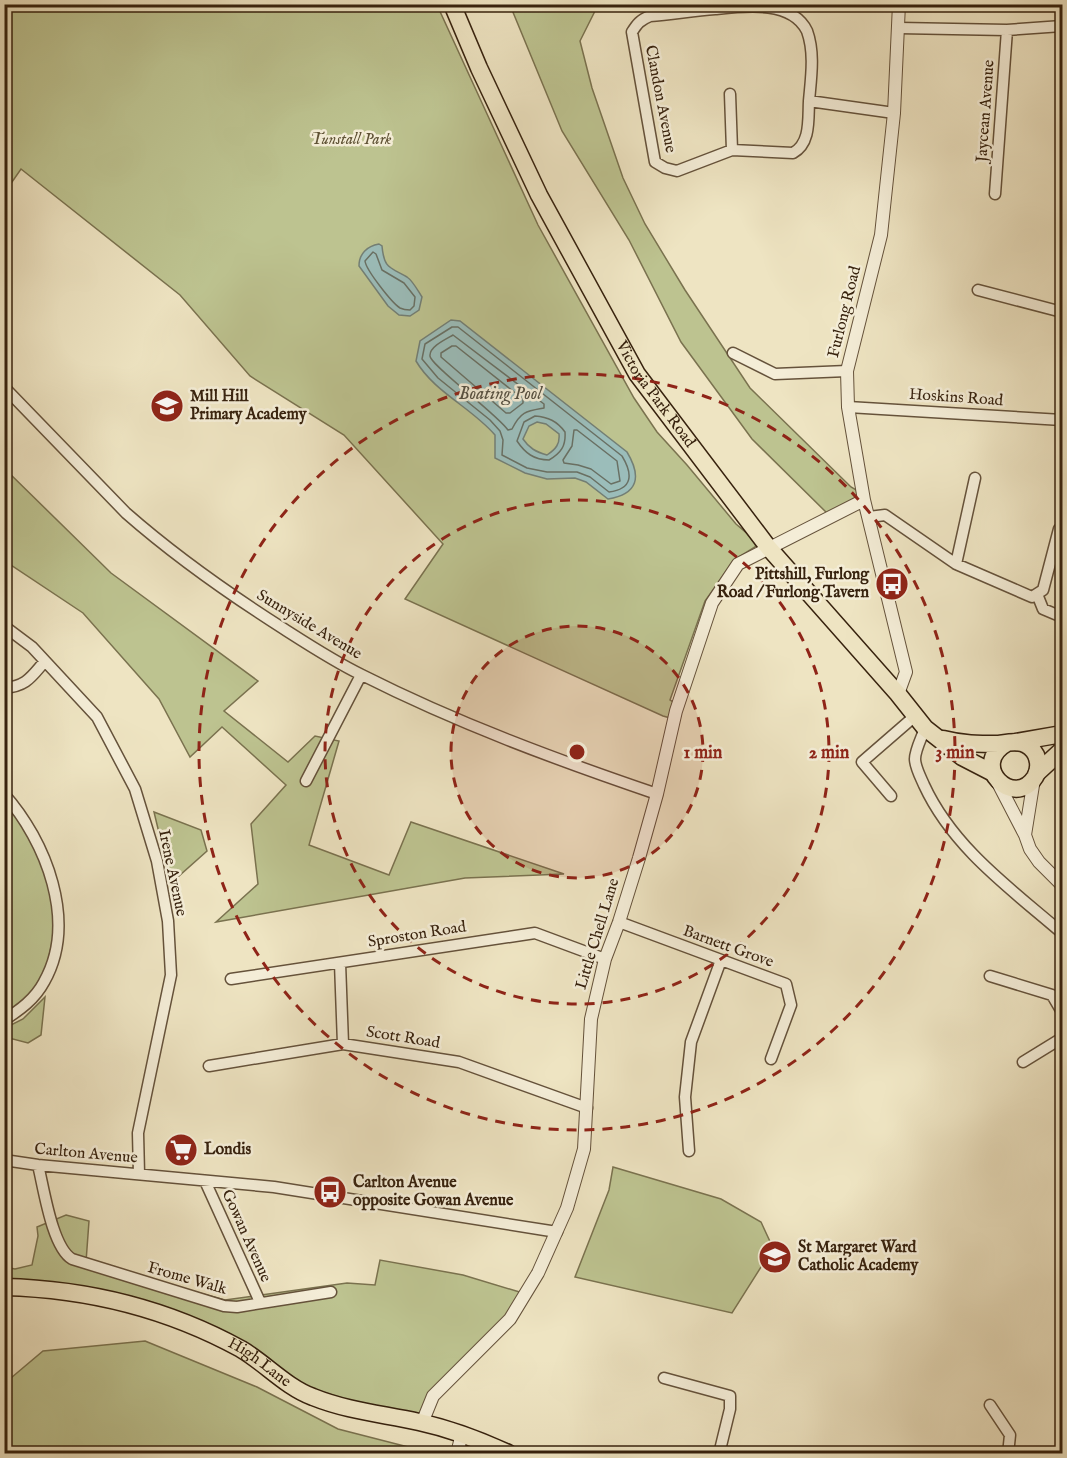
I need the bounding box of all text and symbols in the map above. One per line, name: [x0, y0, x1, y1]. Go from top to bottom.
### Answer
street label: Clandon Avenue: [640, 43, 680, 155]
street label: Jaycean Avenue: [972, 59, 1000, 165]
park label: Tunstall Park: [310, 130, 392, 150]
street label: Furlong Road: [824, 264, 866, 360]
street label: Victoria Park Road: [610, 337, 700, 452]
water label: Boating Pool: [458, 383, 543, 406]
street label: Hoskins Road: [908, 385, 1004, 411]
place label: Mill Hill Primary Academy: [190, 387, 308, 425]
school or university icon: Mill Hill Primary Academy: [149, 388, 185, 424]
place label: Pittshill, Furlong Road / Furlong Tavern: [717, 565, 870, 603]
bus stop icon: Pittshill, Furlong Road / Furlong Tavern: [874, 566, 910, 602]
street label: Sunnyside Avenue: [253, 586, 365, 664]
centre of rings: [567, 742, 587, 762]
text: 1 min: [684, 742, 723, 765]
text: 2 min: [809, 742, 850, 765]
text: 3 min: [936, 742, 975, 765]
street label: Irene Avenue: [153, 828, 191, 918]
street label: Little Chell Lane: [572, 876, 624, 992]
street label: Sproston Road: [366, 917, 468, 953]
street label: Barnett Grove: [680, 921, 776, 973]
street label: Scott Road: [365, 1022, 442, 1054]
supermarket icon: Londis: [163, 1132, 199, 1168]
street label: Carlton Avenue: [34, 1140, 138, 1168]
place label: Londis: [204, 1140, 251, 1160]
place label: Carlton Avenue opposite Gowan Avenue: [353, 1173, 514, 1211]
bus stop icon: Carlton Avenue opposite Gowan Avenue: [312, 1174, 348, 1210]
street label: Gowan Avenue: [217, 1186, 275, 1286]
place label: St Margaret Ward Catholic Academy: [798, 1238, 920, 1276]
school or university icon: St Margaret Ward Catholic Academy: [757, 1239, 793, 1275]
street label: Frome Walk: [145, 1258, 229, 1300]
street label: High Lane: [224, 1334, 295, 1392]

